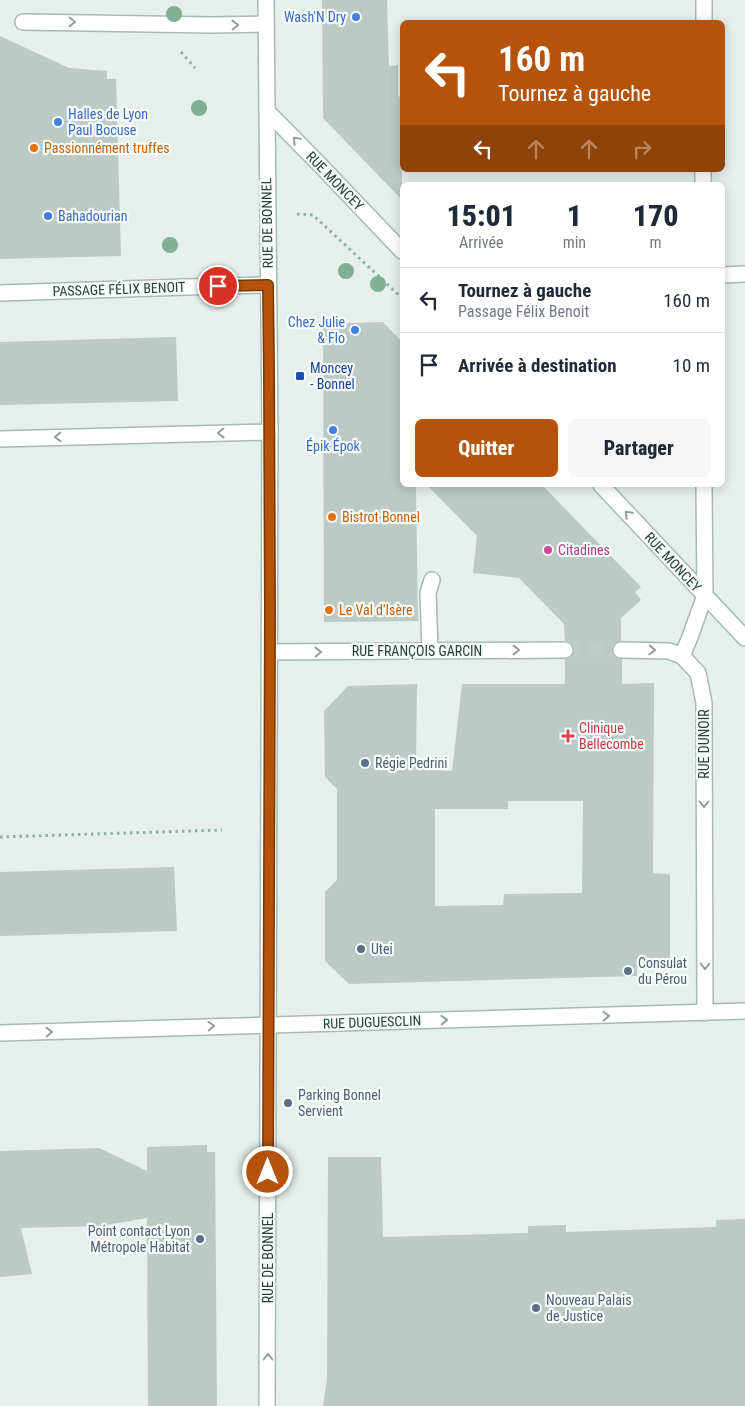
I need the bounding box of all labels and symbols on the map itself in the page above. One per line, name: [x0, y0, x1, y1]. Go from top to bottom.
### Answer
place label: Wash'N Dry: [284, 9, 346, 25]
marker: Wash'N Dry: [350, 11, 362, 23]
one-way arrow: [68, 17, 76, 28]
one-way arrow: [231, 19, 239, 30]
place label: Halles de Lyon Paul Bocuse: [68, 106, 148, 138]
marker: Halles de Lyon Paul Bocuse: [52, 116, 64, 128]
one-way arrow: [293, 137, 302, 146]
place label: Passionnément truffes: [44, 140, 170, 156]
marker: Passionnément truffes: [28, 142, 40, 154]
street label: RUE MONCEY: [303, 148, 367, 214]
street label: RUE DE BONNEL: [258, 177, 276, 268]
place label: Bahadourian: [58, 208, 128, 224]
marker: Bahadourian: [42, 210, 54, 222]
pin: [197, 265, 239, 307]
street label: PASSAGE FÉLIX BENOIT: [52, 278, 186, 299]
place label: Chez Julie & Flo: [288, 314, 345, 346]
marker: Chez Julie & Flo: [349, 324, 361, 336]
place label: Moncey - Bonnel: [310, 360, 355, 392]
marker: Moncey - Bonnel: [294, 370, 306, 382]
marker: Épik Épok: [327, 424, 339, 436]
one-way arrow: [217, 428, 224, 438]
one-way arrow: [54, 432, 62, 443]
place label: Épik Épok: [306, 437, 361, 454]
place label: Bistrot Bonnel: [342, 509, 420, 525]
one-way arrow: [625, 510, 634, 519]
marker: Bistrot Bonnel: [326, 511, 338, 523]
street label: RUE MONCEY: [641, 529, 705, 595]
place label: Citadines: [558, 542, 610, 558]
marker: Citadines: [542, 544, 554, 556]
place label: Le Val d'Isère: [339, 602, 413, 618]
marker: Le Val d'Isère: [323, 604, 335, 616]
street label: RUE FRANÇOIS GARCIN: [352, 643, 482, 659]
one-way arrow: [512, 645, 520, 655]
one-way arrow: [649, 645, 657, 655]
one-way arrow: [315, 646, 323, 657]
street label: RUE DUNOIR: [696, 709, 712, 779]
place label: Clinique Bellecombe: [579, 720, 644, 752]
marker: Clinique Bellecombe: [561, 729, 575, 743]
place label: Régie Pedrini: [375, 755, 448, 771]
marker: Régie Pedrini: [359, 757, 371, 769]
one-way arrow: [699, 800, 709, 808]
place label: Utei: [371, 941, 393, 957]
marker: Utei: [355, 943, 367, 955]
place label: Consulat du Pérou: [638, 955, 687, 987]
one-way arrow: [700, 962, 710, 970]
marker: Consulat du Pérou: [622, 965, 634, 977]
one-way arrow: [602, 1010, 610, 1021]
street label: RUE DUGUESCLIN: [323, 1012, 421, 1032]
one-way arrow: [440, 1015, 448, 1025]
one-way arrow: [207, 1021, 215, 1032]
one-way arrow: [45, 1026, 53, 1037]
place label: Parking Bonnel Servient: [298, 1087, 381, 1119]
marker: Parking Bonnel Servient: [282, 1097, 294, 1109]
position arrow: [241, 1145, 293, 1197]
street label: RUE DE BONNEL: [260, 1212, 276, 1303]
place label: Point contact Lyon Métropole Habitat: [88, 1223, 190, 1255]
marker: Point contact Lyon Métropole Habitat: [194, 1233, 206, 1245]
place label: Nouveau Palais de Justice: [546, 1292, 632, 1324]
marker: Nouveau Palais de Justice: [530, 1302, 542, 1314]
one-way arrow: [263, 1353, 273, 1361]

